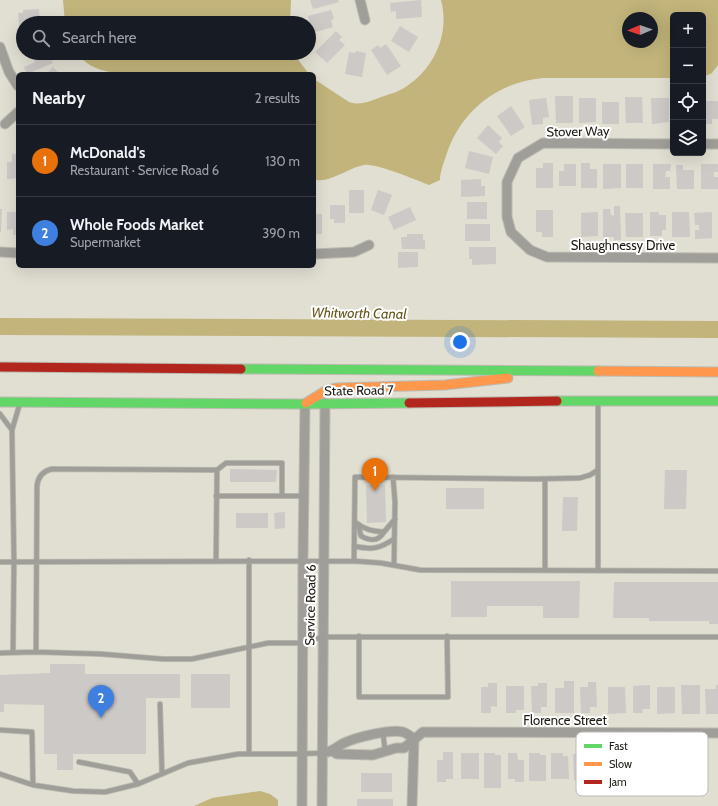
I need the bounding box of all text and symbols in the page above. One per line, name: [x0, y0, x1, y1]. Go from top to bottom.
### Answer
north arrow: [622, 12, 658, 48]
map controls: [670, 12, 706, 156]
button: +: [670, 12, 706, 48]
search box: [16, 16, 316, 60]
icon: search: [30, 27, 52, 49]
text: Search here: [62, 29, 137, 47]
button: −: [670, 48, 706, 84]
button: locate: [670, 84, 706, 120]
text: Nearby: [32, 88, 85, 108]
text: 2 results: [255, 90, 300, 106]
button: layers: [670, 120, 706, 156]
street label: Stover Way: [546, 122, 610, 140]
text: McDonald's: [70, 144, 145, 162]
text: 1: [43, 153, 47, 169]
text: 130 m: [265, 153, 300, 169]
text: Restaurant · Service Road 6: [70, 162, 219, 178]
text: Whole Foods Market: [70, 216, 204, 234]
text: 2: [42, 225, 48, 241]
text: 390 m: [262, 225, 300, 241]
text: Supermarket: [70, 234, 141, 250]
street label: Shaughnessy Drive: [571, 237, 676, 253]
water label: Whitworth Canal: [311, 303, 407, 323]
your location: [450, 332, 470, 352]
street label: State Road 7: [324, 381, 394, 399]
pin: 1: [362, 458, 388, 491]
street label: Service Road 6: [301, 564, 319, 646]
pin: 2: [88, 685, 114, 718]
street label: Florence Street: [523, 712, 607, 728]
legend: [576, 732, 708, 796]
text: Fast: [609, 739, 628, 753]
text: Slow: [609, 757, 632, 771]
text: Jam: [608, 775, 627, 789]

